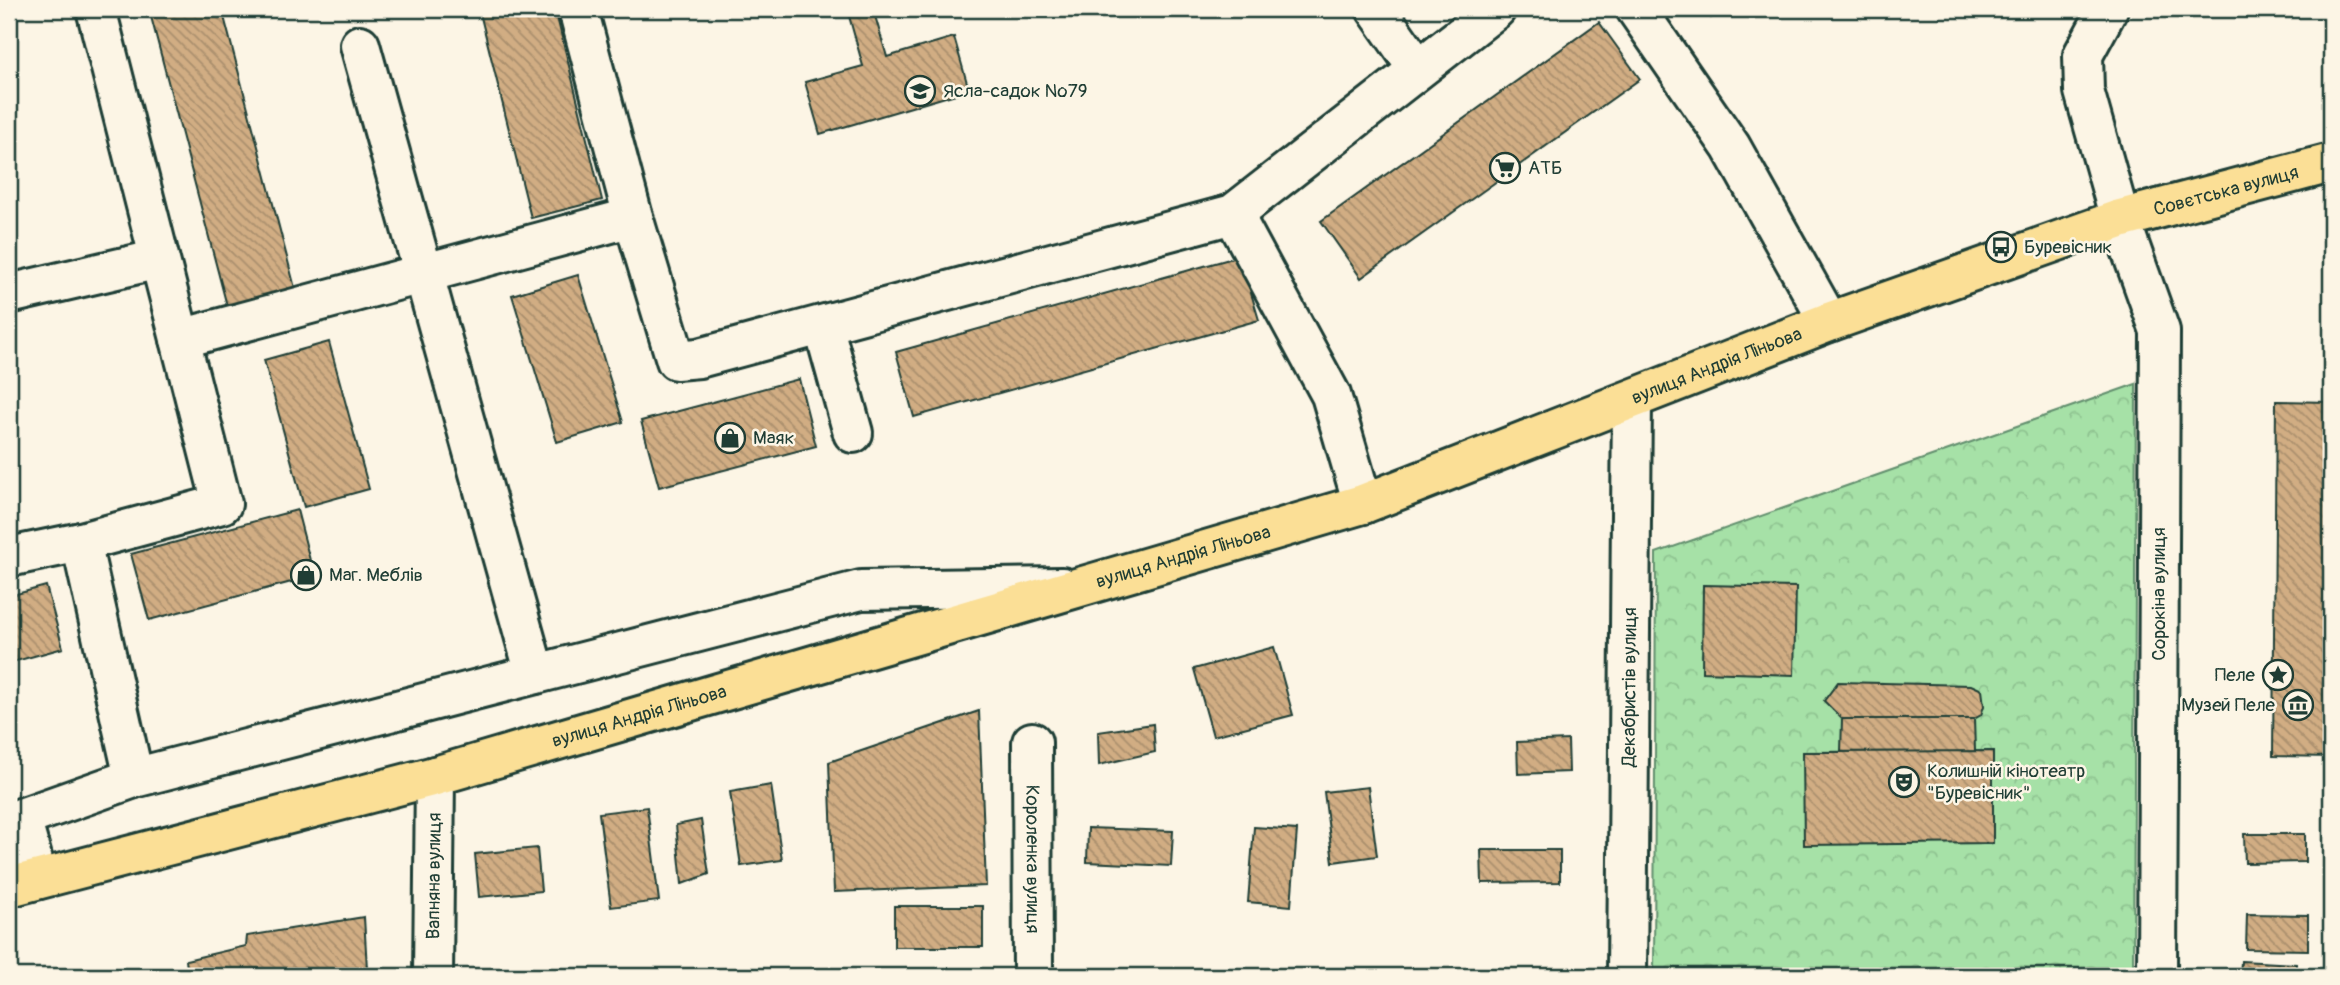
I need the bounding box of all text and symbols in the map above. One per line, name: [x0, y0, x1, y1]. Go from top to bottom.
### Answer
school or university icon: Ясла-садок №79: [903, 74, 937, 108]
place label: Ясла-садок №79: [943, 79, 1087, 103]
supermarket icon: АТБ: [1488, 151, 1522, 185]
place label: АТБ: [1528, 156, 1562, 180]
street label: Совєтська вулиця: [2151, 160, 2301, 222]
bus stop icon: Буревісник: [1984, 230, 2018, 264]
place label: Буревісник: [2024, 235, 2112, 259]
street label: вулиця Андрія Ліньова: [1628, 322, 1806, 410]
shop icon: Маяк: [713, 421, 747, 455]
place label: Маяк: [753, 426, 794, 450]
street label: вулиця Андрія Ліньова: [1093, 520, 1274, 594]
street label: Сорокіна вулиця: [2147, 527, 2171, 661]
shop icon: Маг. Меблів: [289, 558, 323, 592]
place label: Маг. Меблів: [329, 563, 423, 587]
street label: Декабристів вулиця: [1617, 607, 1642, 768]
place icon: Пеле: [2261, 658, 2295, 692]
place label: Пеле: [2215, 663, 2256, 687]
street label: вулиця Андрія Ліньова: [549, 679, 730, 753]
museum icon: Музей Пеле: [2281, 688, 2315, 722]
place label: Музей Пеле: [2181, 693, 2276, 717]
place label: Колишній кінотеатр "Буревісник": [1927, 759, 2085, 805]
theatre icon: Колишній кінотеатр "Буревісник": [1887, 765, 1921, 799]
street label: Короленка вулиця: [1020, 785, 1045, 933]
street label: Вапняна вулиця: [421, 812, 447, 940]

